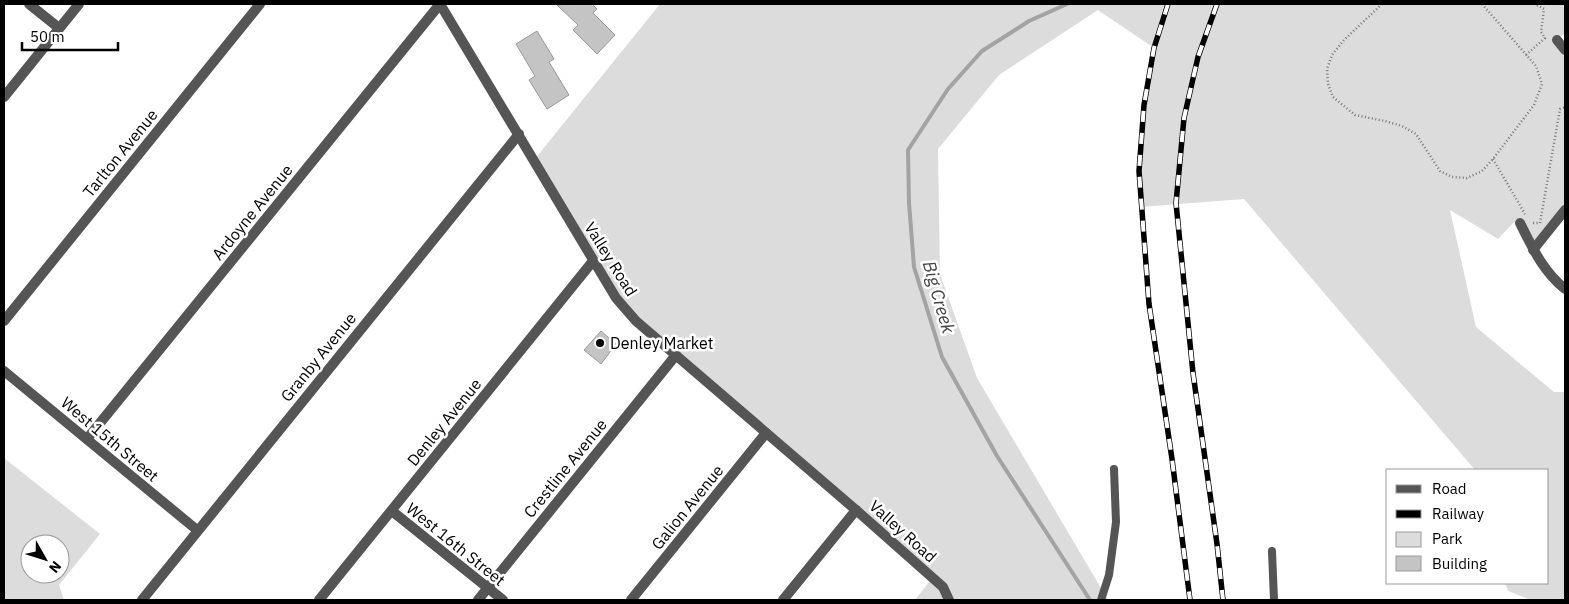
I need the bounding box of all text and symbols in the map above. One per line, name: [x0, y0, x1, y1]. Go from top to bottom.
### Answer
scale bar: [22, 20, 119, 52]
text: 50 m: [30, 27, 65, 46]
street label: Tarlton Avenue: [78, 105, 162, 201]
street label: Ardoyne Avenue: [207, 160, 297, 264]
street label: Valley Road: [580, 218, 642, 300]
water label: Big Creek: [918, 258, 960, 337]
street label: Granby Avenue: [276, 308, 360, 406]
place label: Denley Market: [610, 333, 713, 353]
marker: Denley Market: [594, 337, 606, 349]
street label: Denley Avenue: [403, 374, 486, 470]
street label: West 15th Street: [57, 392, 163, 486]
street label: Crestline Avenue: [519, 414, 611, 521]
street label: Galion Avenue: [647, 460, 727, 553]
legend: [1386, 469, 1549, 584]
text: Road: [1432, 479, 1467, 498]
street label: Valley Road: [865, 496, 941, 566]
street label: West 16th Street: [403, 498, 509, 590]
text: Railway: [1432, 504, 1485, 523]
text: Park: [1432, 529, 1462, 548]
north arrow: [20, 534, 70, 584]
text: Building: [1432, 554, 1487, 573]
text: N: [45, 558, 65, 577]

